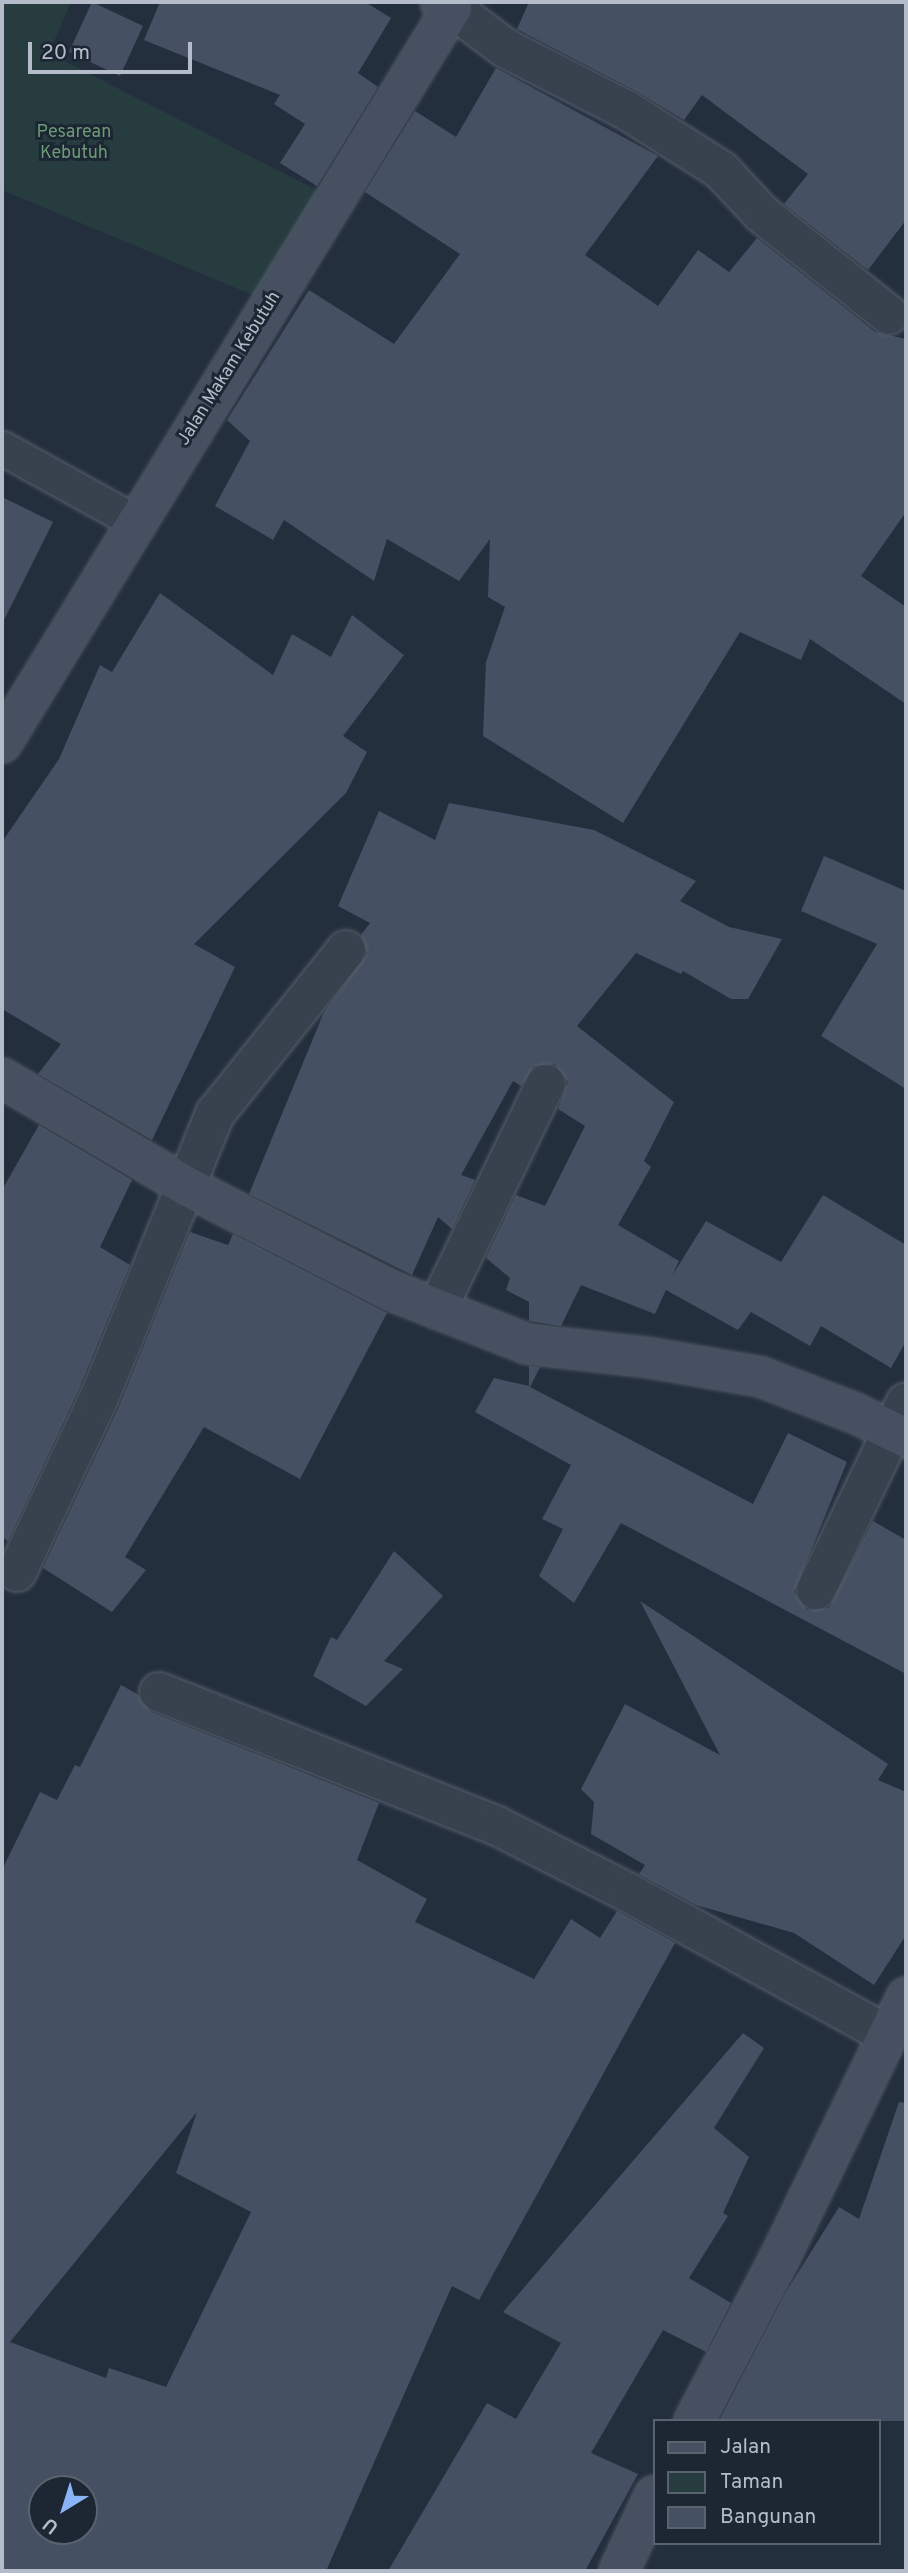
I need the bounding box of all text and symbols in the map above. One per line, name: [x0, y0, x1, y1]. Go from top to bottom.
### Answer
scale bar: [32, 28, 196, 72]
text: 20 m: [41, 40, 90, 67]
park label: Pesarean Kebutuh: [37, 123, 111, 166]
street label: Jalan Makam Kebutuh: [174, 288, 286, 450]
legend: [652, 2419, 880, 2545]
text: Jalan: [720, 2434, 771, 2461]
text: Taman: [720, 2469, 783, 2496]
north arrow: [28, 2475, 98, 2545]
text: Bangunan: [720, 2504, 816, 2531]
text: U: [39, 2511, 64, 2539]

